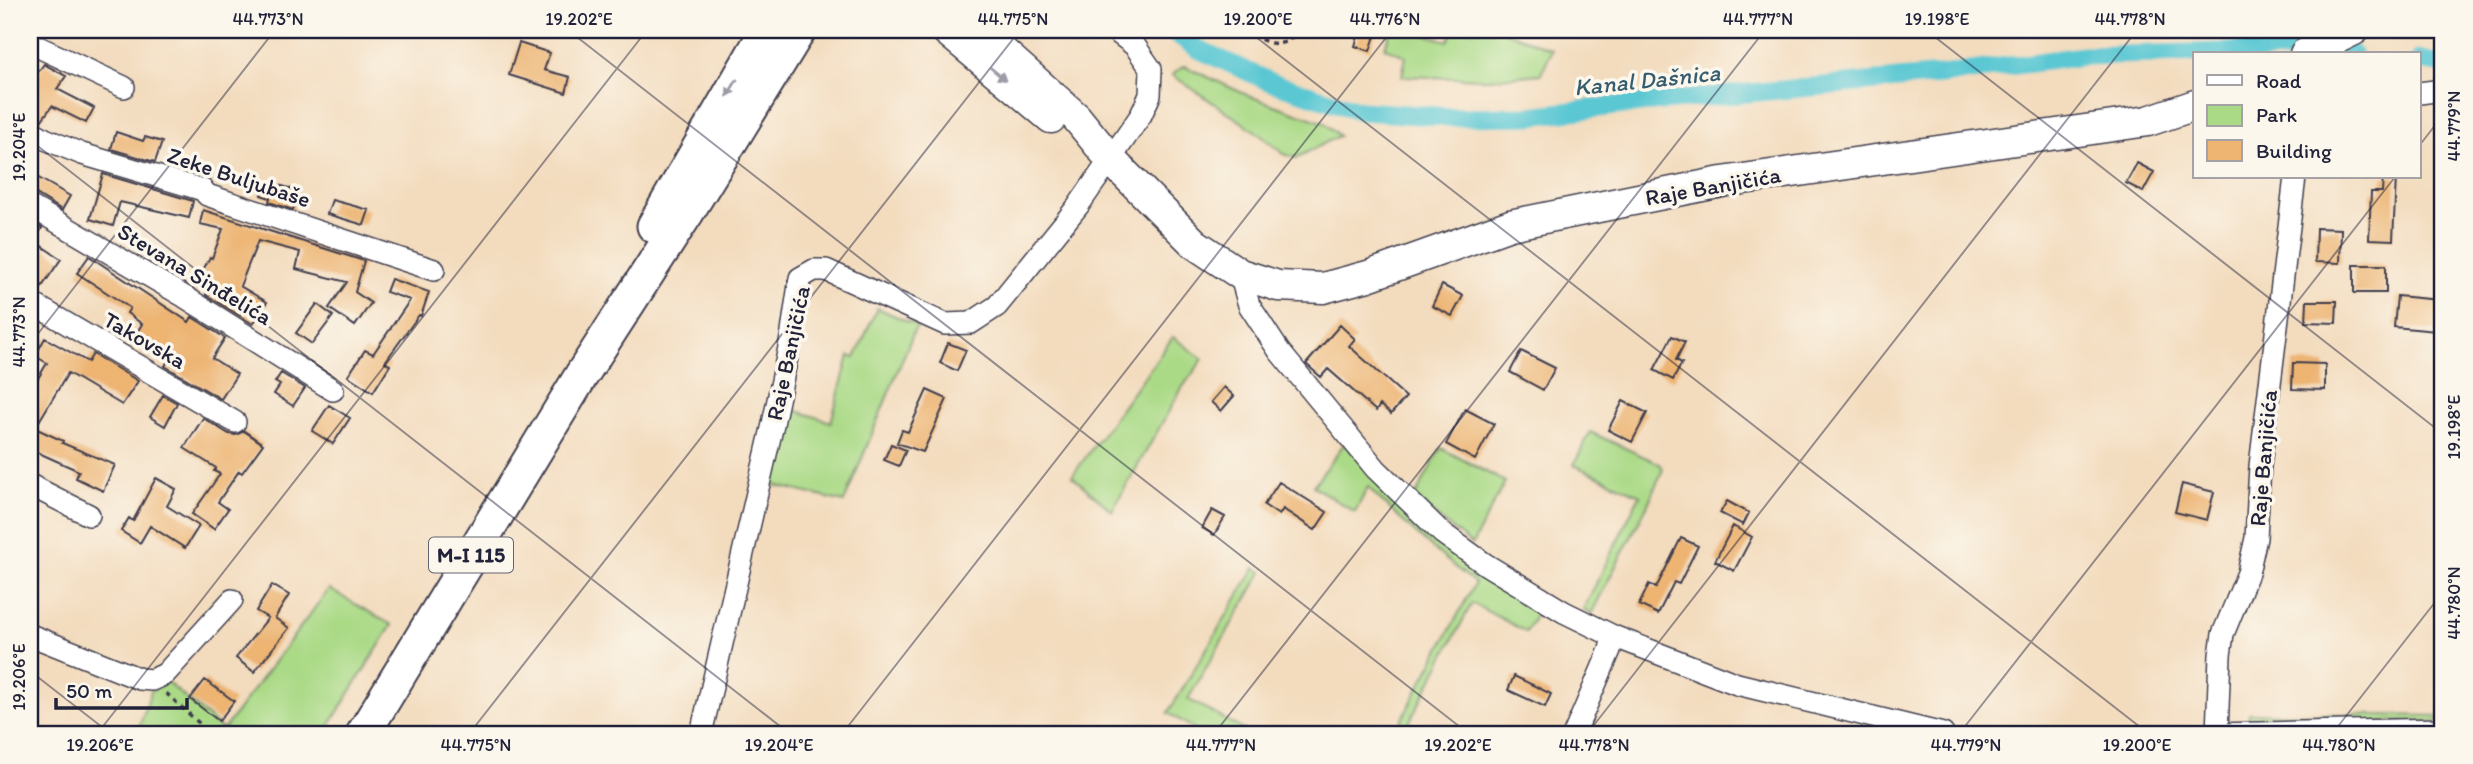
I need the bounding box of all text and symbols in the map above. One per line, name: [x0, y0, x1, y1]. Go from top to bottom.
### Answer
text: 44.773°N: [232, 8, 304, 30]
text: 19.202°E: [545, 8, 613, 30]
text: 44.775°N: [978, 8, 1048, 30]
text: 19.200°E: [1223, 8, 1293, 30]
text: 44.776°N: [1350, 8, 1420, 30]
text: 44.777°N: [1723, 8, 1793, 30]
text: 19.198°E: [1904, 8, 1970, 30]
text: 44.778°N: [2094, 8, 2166, 30]
legend: [2193, 52, 2420, 178]
water label: Kanal Dašnica: [1573, 57, 1723, 102]
one-way arrow: [989, 66, 1007, 82]
text: Road: [2256, 68, 2302, 93]
one-way arrow: [726, 79, 739, 98]
text: 44.779°N: [2443, 91, 2465, 161]
text: Park: [2256, 102, 2298, 127]
text: 19.204°E: [8, 113, 30, 181]
text: Building: [2256, 138, 2332, 163]
street label: Zeke Buljubaše: [164, 141, 314, 213]
street label: Raje Banjičića: [1643, 160, 1783, 212]
street label: Stevana Sinđelića: [113, 217, 277, 331]
street label: Raje Banjičića: [760, 283, 816, 423]
text: 44.773°N: [8, 296, 30, 368]
street label: Takovska: [99, 305, 191, 375]
street label: Raje Banjičića: [2243, 388, 2283, 528]
text: 19.198°E: [2443, 394, 2465, 460]
road number: M-I 115: [429, 538, 513, 572]
text: 44.780°N: [2443, 566, 2465, 640]
text: 19.206°E: [8, 643, 30, 711]
scale bar: [56, 666, 187, 710]
text: 50 m: [66, 678, 113, 703]
text: 19.206°E: [66, 734, 134, 756]
text: 44.775°N: [441, 734, 511, 756]
text: 19.204°E: [745, 734, 813, 756]
text: 44.777°N: [1186, 734, 1256, 756]
text: 19.202°E: [1424, 734, 1492, 756]
text: 44.778°N: [1558, 734, 1630, 756]
text: 44.779°N: [1931, 734, 2001, 756]
text: 19.200°E: [2102, 734, 2172, 756]
text: 44.780°N: [2302, 734, 2376, 756]

